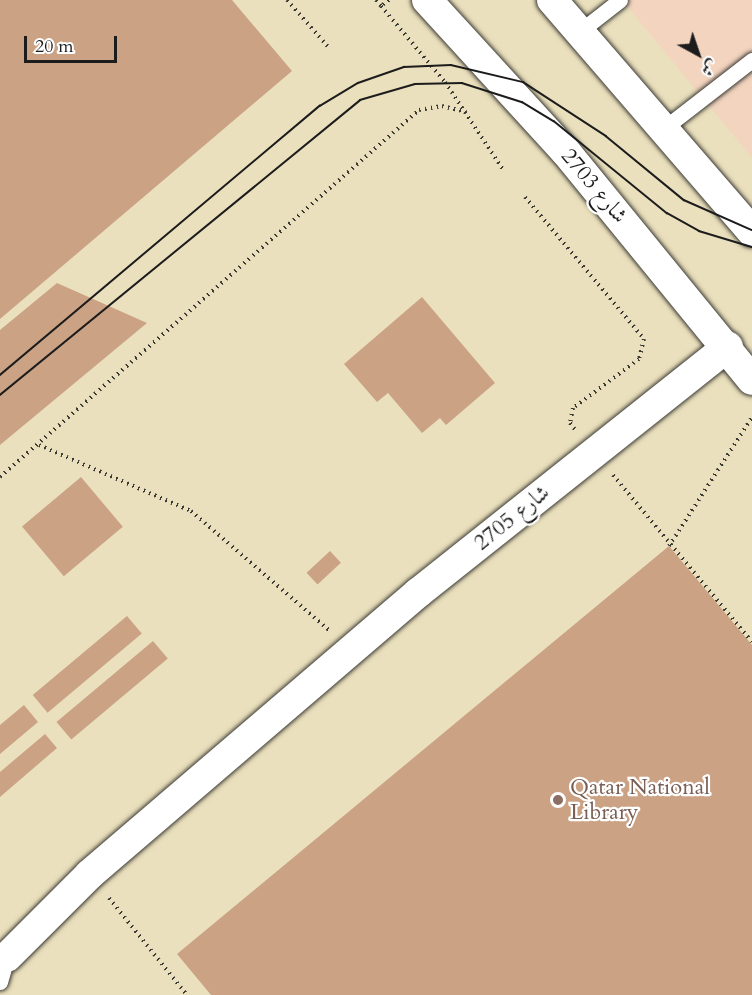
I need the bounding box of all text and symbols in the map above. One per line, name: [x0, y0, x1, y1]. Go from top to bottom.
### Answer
scale bar: [27, 24, 120, 62]
north arrow: [668, 24, 728, 84]
text: 20 m: [35, 34, 74, 59]
text: ش: [696, 54, 723, 81]
street label: شارع 2703: [555, 143, 633, 229]
street label: شارع 2705: [469, 480, 555, 556]
place label: Qatar National Library: [570, 774, 710, 825]
marker: Qatar National Library: [551, 793, 565, 807]

